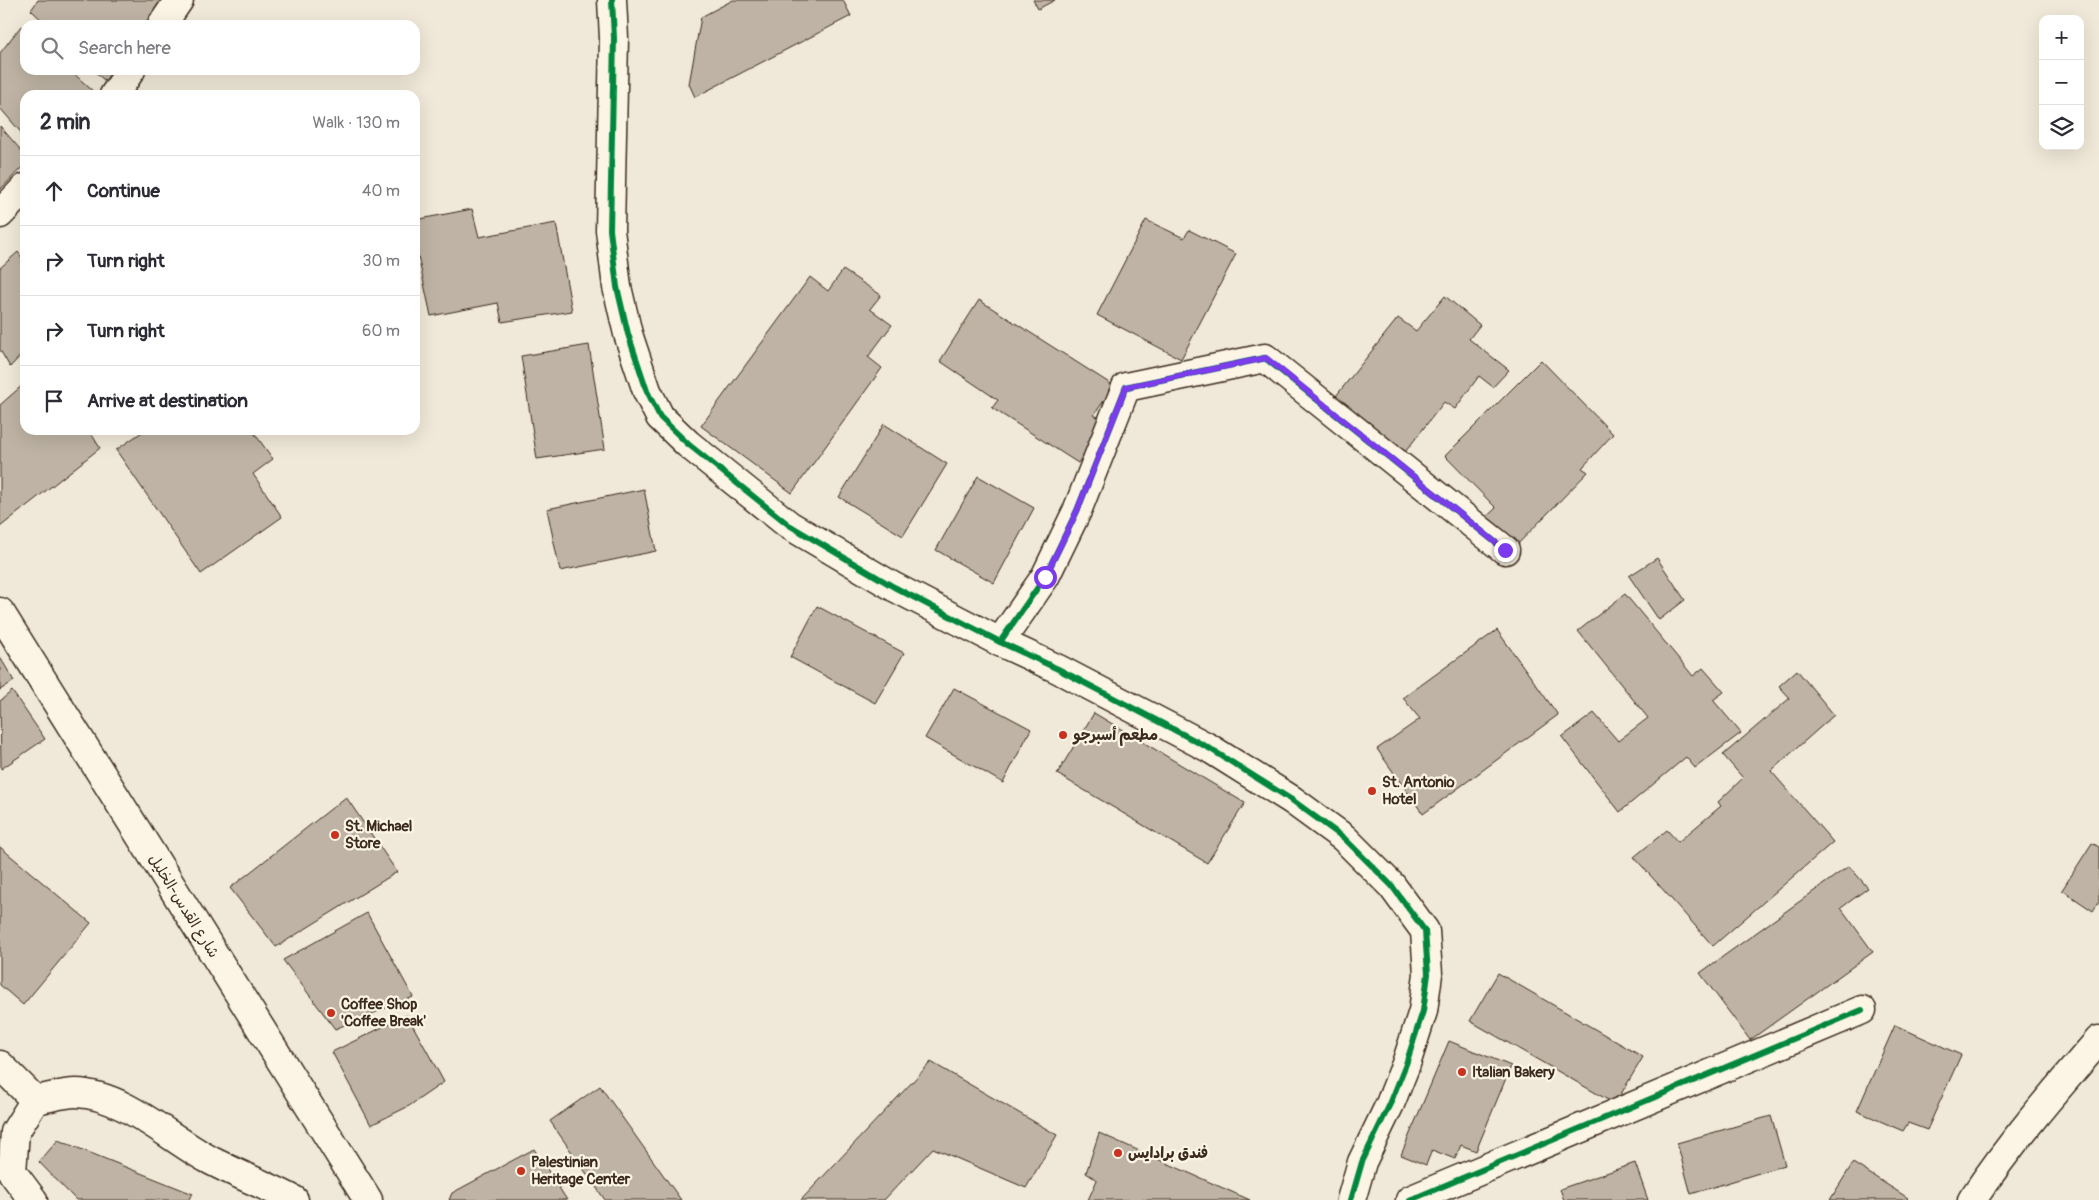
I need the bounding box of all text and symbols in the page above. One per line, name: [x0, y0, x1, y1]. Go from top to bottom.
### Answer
map controls: [2039, 15, 2084, 150]
button: +: [2039, 15, 2084, 60]
search box: [20, 20, 420, 75]
icon: search: [38, 34, 66, 62]
text: Search here: [78, 36, 171, 60]
button: −: [2039, 60, 2084, 105]
button: layers: [2039, 105, 2084, 150]
text: 2 min: [40, 109, 90, 136]
text: Walk · 130 m: [313, 113, 400, 133]
icon: ahead: [40, 177, 68, 205]
text: Continue: [87, 179, 160, 203]
text: 40 m: [362, 181, 400, 201]
icon: right: [40, 247, 68, 275]
text: Turn right: [87, 249, 165, 273]
text: 30 m: [362, 251, 400, 271]
icon: right: [40, 317, 68, 345]
text: Turn right: [87, 319, 165, 343]
text: 60 m: [362, 321, 400, 341]
icon: arrive: [40, 387, 68, 415]
text: Arrive at destination: [87, 389, 248, 413]
route end: [1494, 539, 1517, 562]
route start: [1034, 566, 1057, 589]
place label: مطعم أسبرجو: [1072, 725, 1158, 746]
marker: مطعم أسبرجو: [1057, 729, 1069, 741]
place label: St. Antonio Hotel: [1382, 773, 1455, 809]
marker: St. Antonio Hotel: [1366, 785, 1378, 797]
place label: St. Michael Store: [345, 817, 412, 853]
marker: St. Michael Store: [329, 829, 341, 841]
street label: شارع القدس-الخليل: [144, 851, 223, 962]
place label: Coffee Shop 'Coffee Break': [341, 995, 426, 1031]
marker: Coffee Shop 'Coffee Break': [325, 1007, 337, 1019]
place label: Italian Bakery: [1472, 1063, 1555, 1082]
marker: Italian Bakery: [1456, 1066, 1468, 1078]
place label: فندق برادايس: [1128, 1144, 1208, 1163]
marker: فندق برادايس: [1112, 1147, 1124, 1159]
place label: Palestinian Heritage Center: [531, 1153, 631, 1189]
marker: Palestinian Heritage Center: [515, 1165, 527, 1177]

